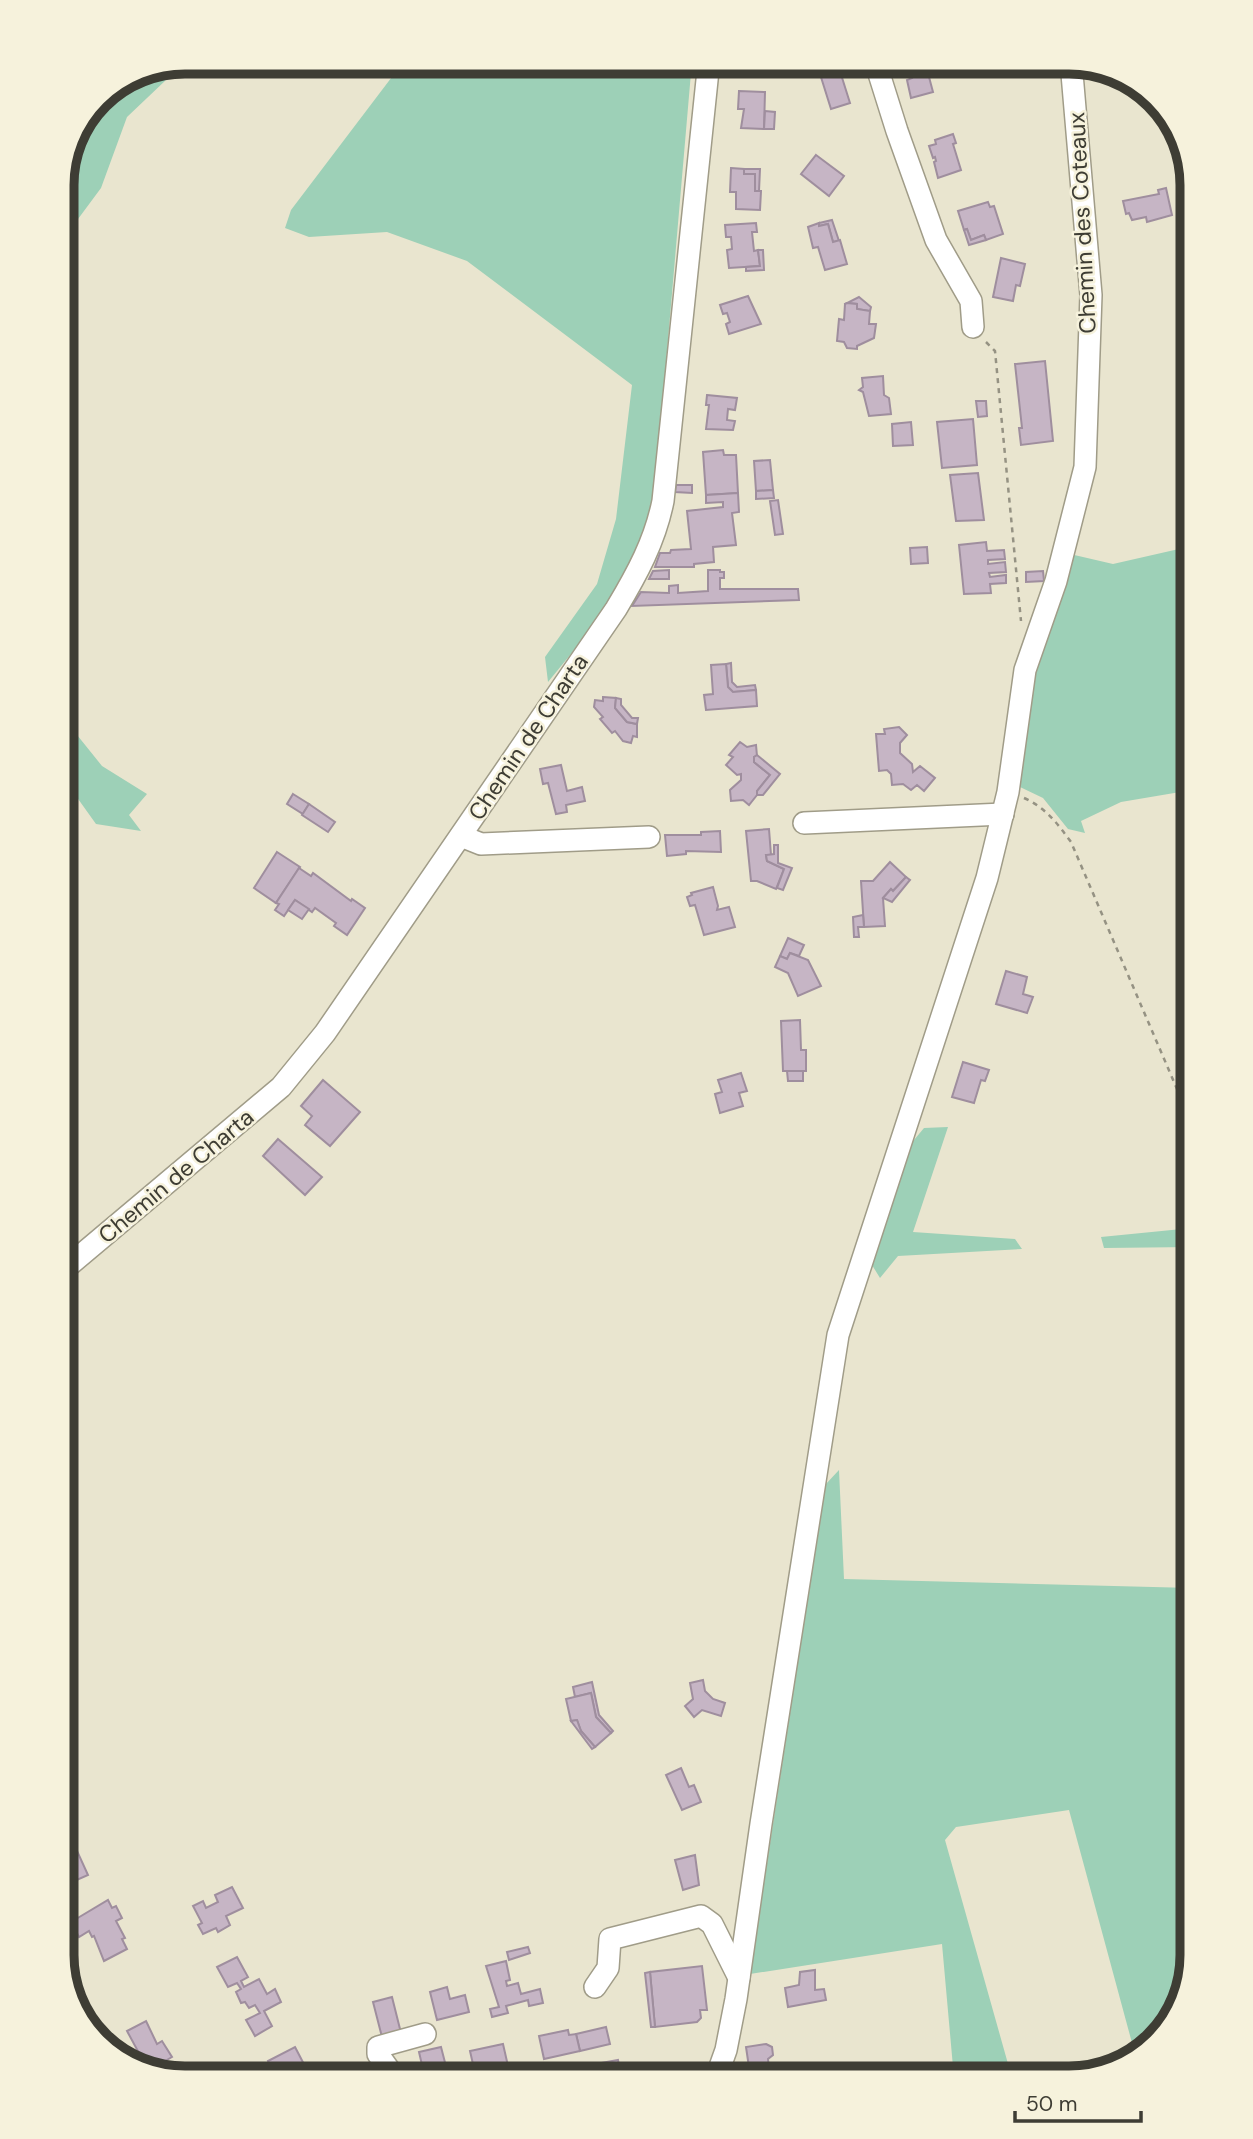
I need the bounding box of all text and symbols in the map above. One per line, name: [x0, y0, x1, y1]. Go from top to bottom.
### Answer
street label: Chemin des Coteaux: [1061, 111, 1103, 335]
street label: Chemin de Charta: [461, 648, 595, 826]
street label: Chemin de Charta: [92, 1102, 260, 1250]
scale bar: [1015, 2080, 1141, 2124]
text: 50 m: [1026, 2090, 1077, 2118]

